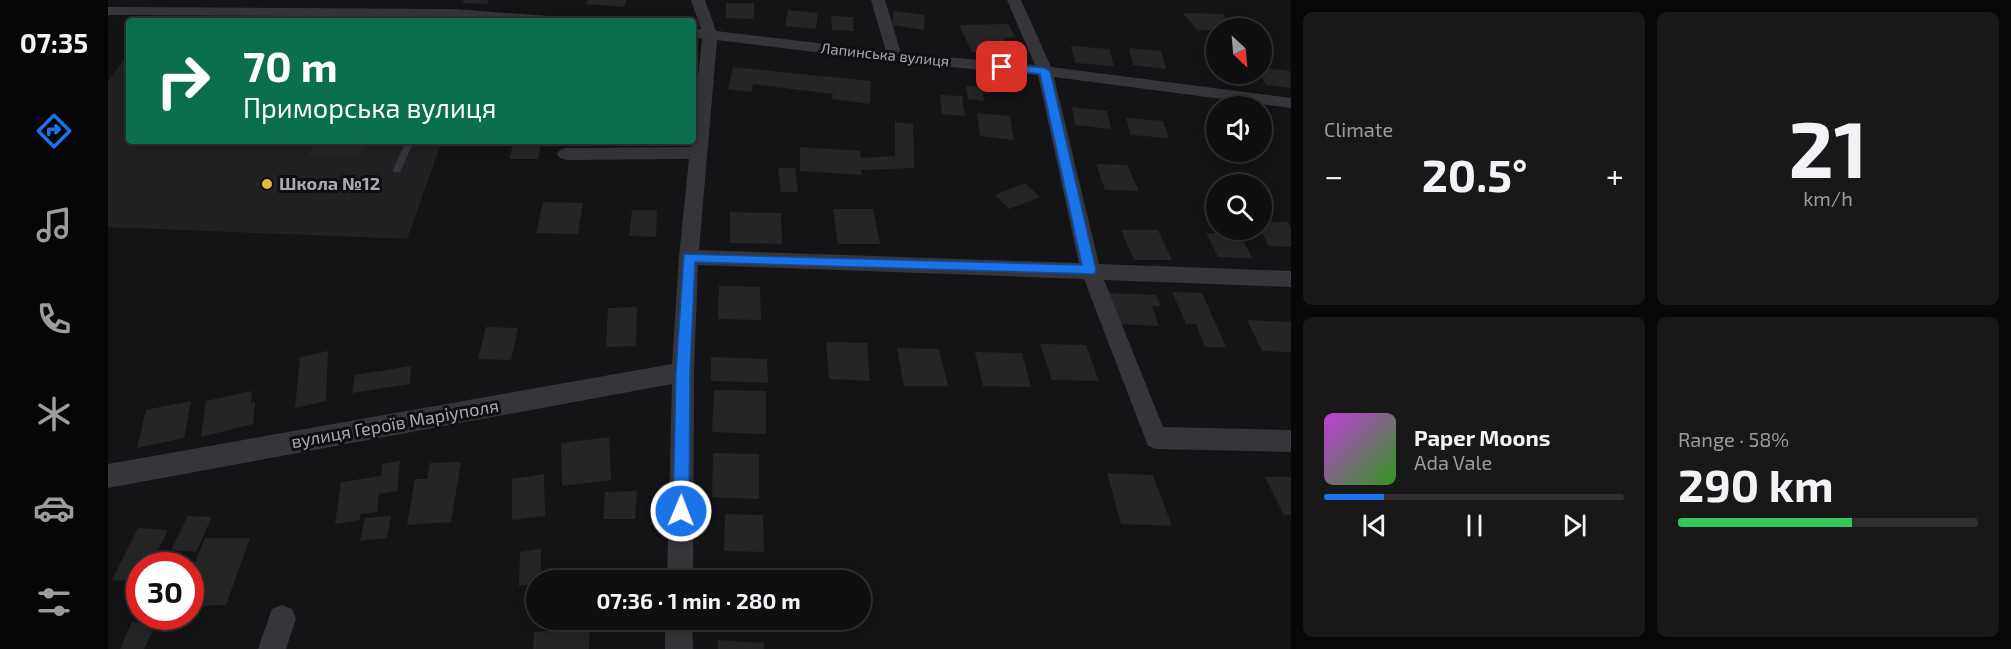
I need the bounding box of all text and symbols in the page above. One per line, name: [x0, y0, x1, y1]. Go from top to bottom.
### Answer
north arrow: [1206, 18, 1272, 84]
map controls: [1206, 18, 1272, 240]
text: 07:35: [20, 26, 88, 58]
street label: Лапинська вулиця: [820, 38, 950, 71]
text: 70 m: [243, 40, 338, 90]
pin: [976, 41, 1027, 92]
icon: right: [144, 42, 222, 120]
icon: arrive: [985, 50, 1018, 83]
text: Приморська вулиця: [243, 91, 497, 123]
button: sound: [1206, 96, 1272, 162]
text: 21: [1788, 100, 1868, 194]
icon: directions: [33, 110, 75, 152]
text: Climate: [1324, 117, 1393, 141]
text: 20.5°: [1422, 147, 1527, 201]
text: −: [1324, 155, 1343, 195]
text: +: [1606, 155, 1624, 195]
place label: Школа №12: [279, 172, 380, 194]
button: search: [1206, 174, 1272, 240]
marker: Школа №12: [260, 177, 274, 191]
text: km/h: [1803, 186, 1853, 210]
icon: music: [33, 204, 75, 246]
icon: phone: [33, 298, 75, 340]
icon: climate: [33, 393, 75, 435]
street label: вулиця Героїв Маріуполя: [289, 394, 500, 452]
text: Paper Moons: [1414, 424, 1550, 450]
text: Range · 58%: [1678, 427, 1789, 451]
text: Ada Vale: [1414, 450, 1492, 474]
text: 290 km: [1678, 457, 1834, 511]
position arrow: [649, 479, 713, 543]
icon: car: [33, 487, 75, 529]
icon: previous: [1358, 509, 1391, 542]
icon: pause: [1458, 509, 1491, 542]
icon: next: [1558, 509, 1591, 542]
speed limit sign: 30: [126, 552, 204, 630]
icon: filters: [33, 581, 75, 623]
text: 07:36 · 1 min · 280 m: [596, 587, 801, 613]

